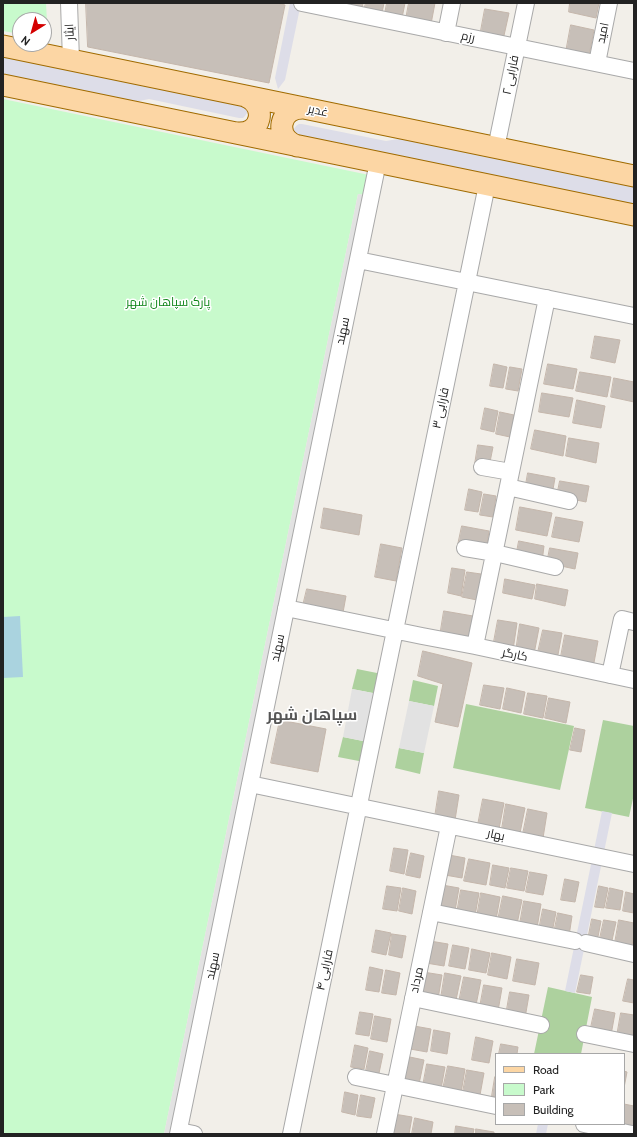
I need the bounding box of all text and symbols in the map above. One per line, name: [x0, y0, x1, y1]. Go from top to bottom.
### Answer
north arrow: [12, 12, 52, 52]
street label: امید: [594, 21, 612, 45]
street label: ایثار: [62, 23, 78, 41]
street label: رزم: [460, 29, 476, 45]
text: N: [18, 33, 33, 49]
street label: فارابی ۲: [500, 54, 522, 96]
street label: غدیر: [307, 102, 329, 120]
park label: پارک سپاهان شهر: [126, 295, 210, 309]
street label: سهند: [333, 316, 353, 346]
street label: فارابی ۳: [430, 386, 452, 430]
street label: سهند: [268, 633, 288, 663]
street label: کارگر: [501, 645, 529, 665]
district label: سپاهان شهر: [267, 705, 357, 725]
street label: بهار: [486, 826, 506, 844]
street label: فارابی ۴: [314, 948, 336, 992]
street label: سهند: [203, 951, 223, 981]
street label: مرداد: [407, 966, 427, 994]
legend: [495, 1053, 625, 1125]
text: Road: [533, 1062, 559, 1077]
text: Park: [533, 1082, 555, 1097]
text: Building: [533, 1102, 574, 1117]

